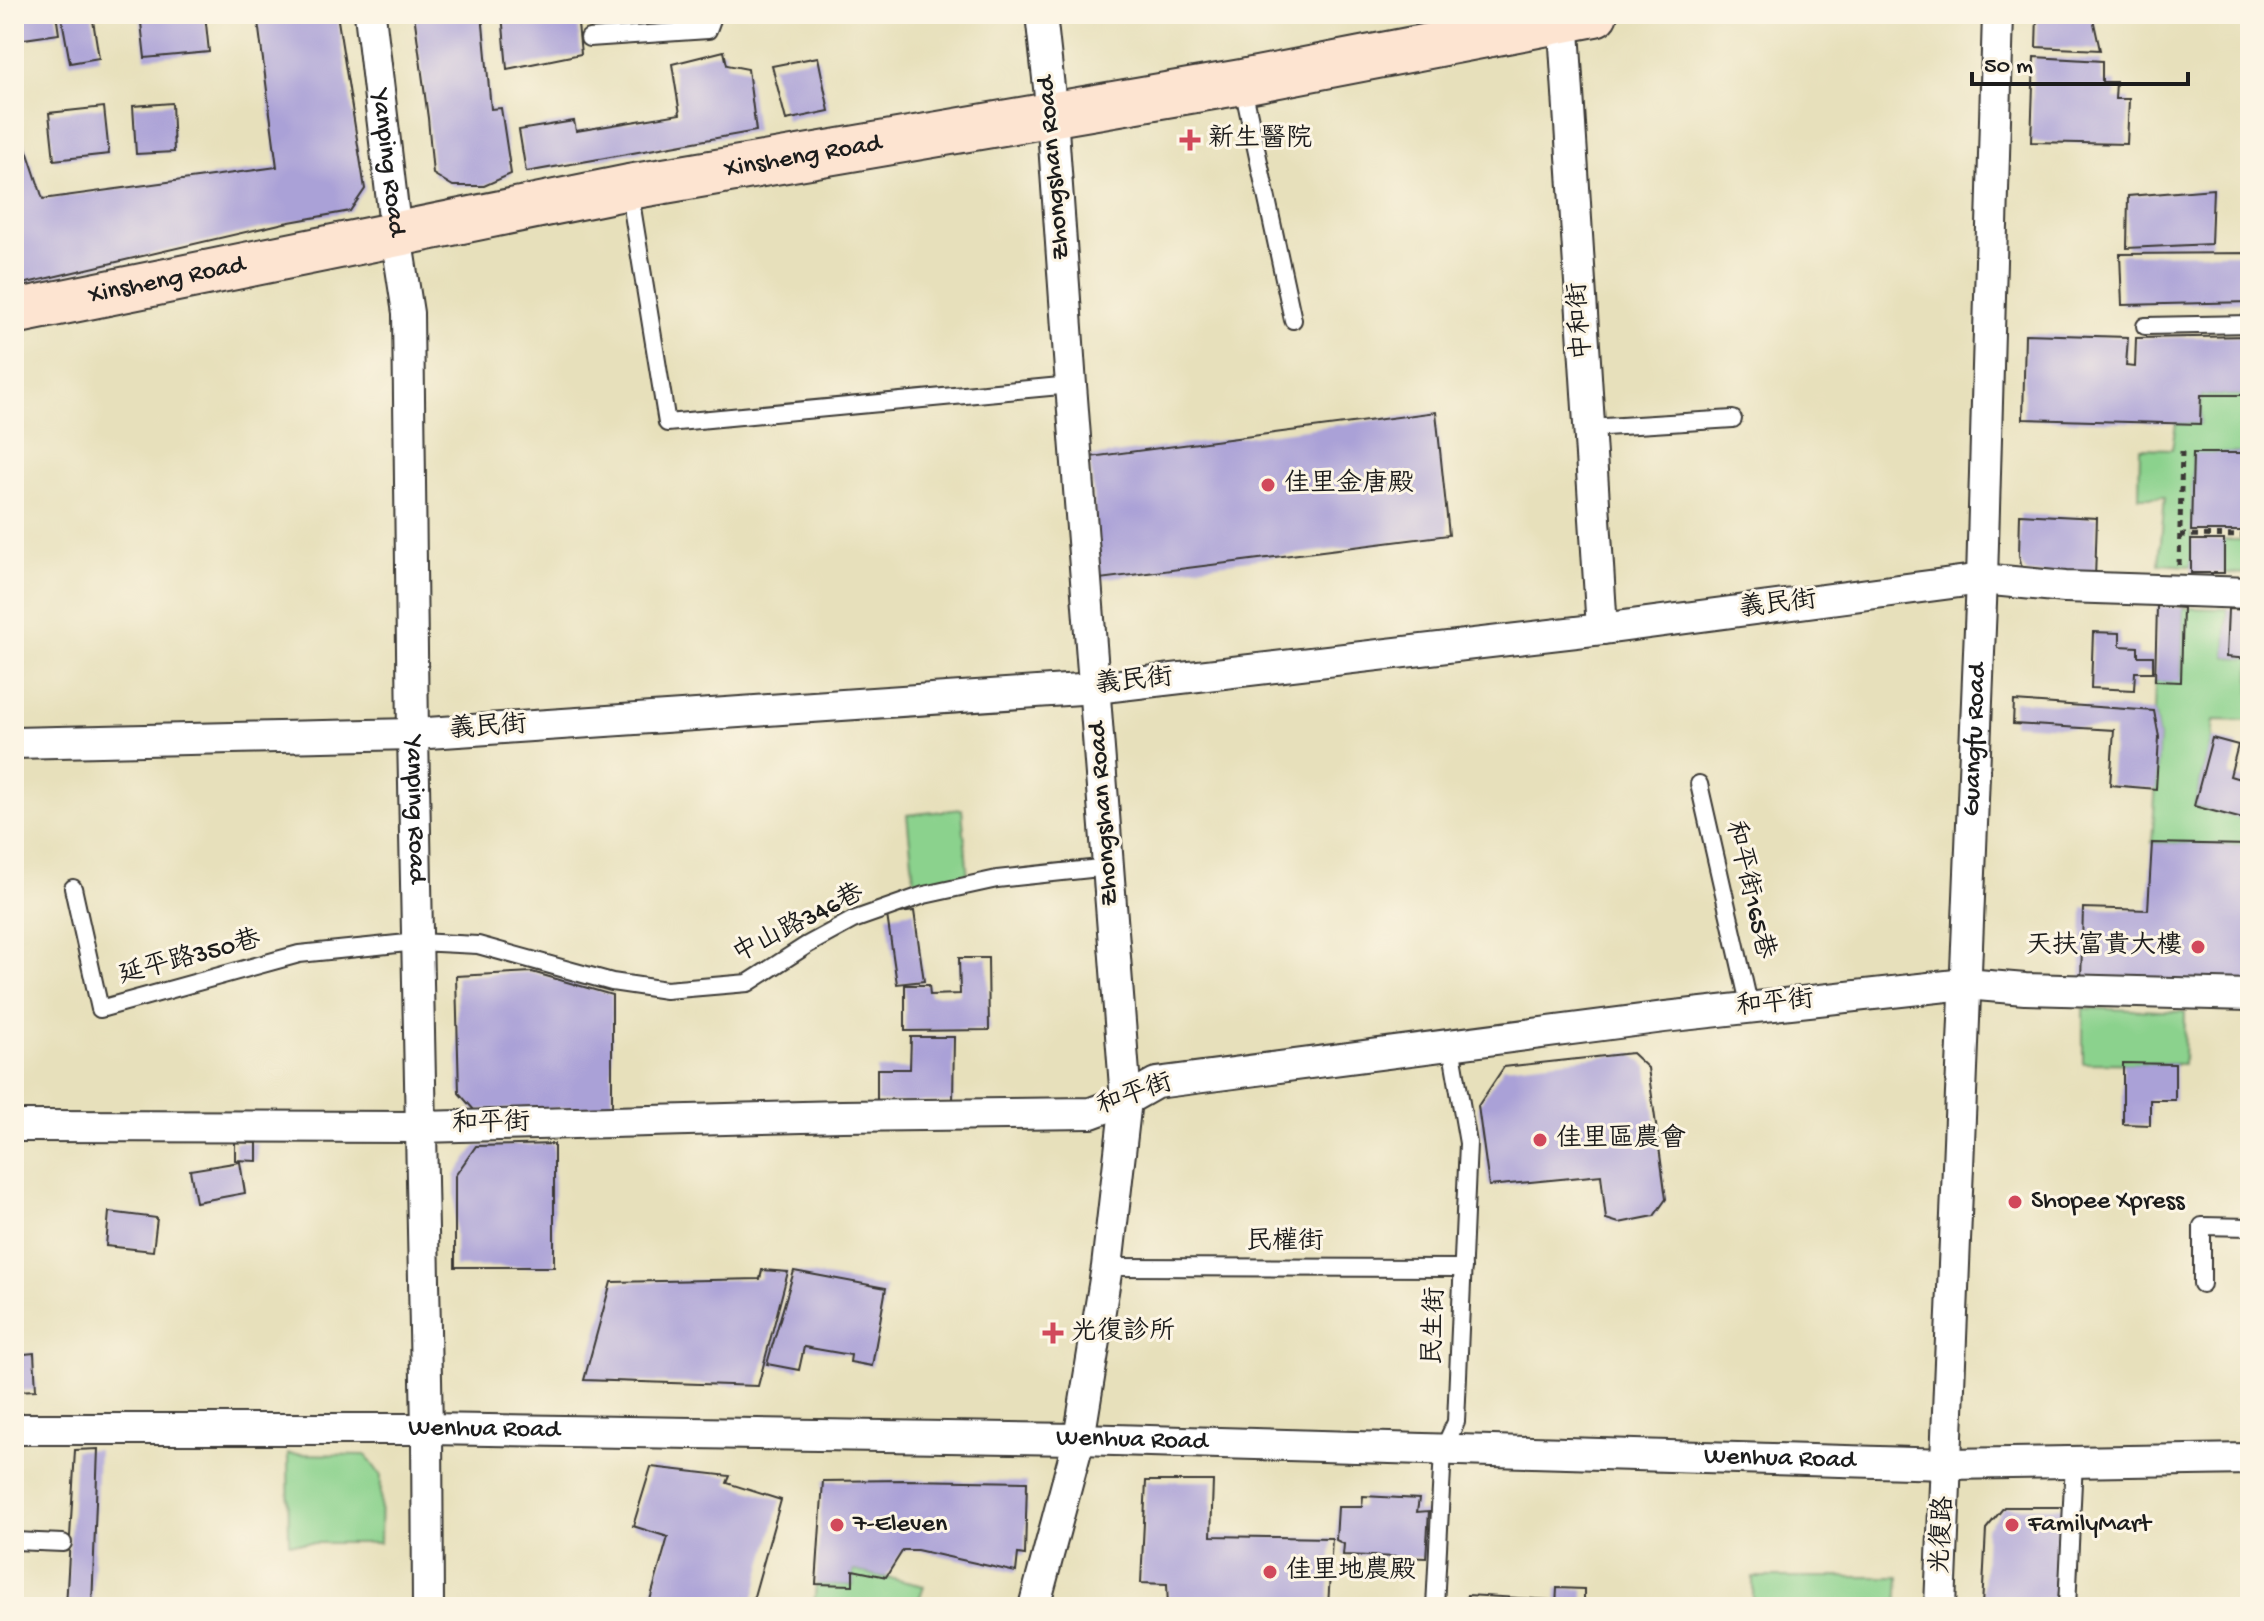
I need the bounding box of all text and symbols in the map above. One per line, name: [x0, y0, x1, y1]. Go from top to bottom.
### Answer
scale bar: [1972, 36, 2188, 86]
text: 50 m: [1984, 53, 2033, 82]
street label: Zhongshan Road: [1031, 73, 1078, 261]
street label: Yanping Road: [363, 86, 412, 240]
place label: 新生醫院: [1208, 124, 1312, 156]
street label: Xinsheng Road: [721, 128, 886, 186]
marker: 新生醫院: [1179, 129, 1201, 151]
street label: Xinsheng Road: [85, 250, 250, 312]
street label: 中和街: [1562, 281, 1600, 361]
place label: 佳里金唐殿: [1284, 468, 1414, 501]
marker: 佳里金唐殿: [1259, 476, 1277, 494]
street label: 義民街: [1737, 584, 1819, 626]
street label: Guangfu Road: [1957, 661, 1994, 817]
street label: 義民街: [1093, 662, 1174, 702]
street label: 義民街: [448, 709, 528, 747]
street label: Zhongshan Road: [1083, 719, 1127, 907]
street label: Yanping Road: [397, 734, 432, 885]
street label: 和平街165巷: [1717, 817, 1781, 962]
street label: 中山路346巷: [727, 877, 870, 971]
street label: 延平路350巷: [115, 923, 264, 993]
place label: 天扶富貴大樓: [2026, 930, 2182, 963]
marker: 天扶富貴大樓: [2189, 938, 2207, 956]
street label: 和平街: [1734, 984, 1815, 1024]
street label: 和平街: [1092, 1067, 1177, 1123]
street label: 和平街: [452, 1107, 530, 1141]
place label: 佳里區農會: [1556, 1123, 1686, 1156]
marker: 佳里區農會: [1531, 1131, 1549, 1149]
place label: Shopee Xpress: [2031, 1187, 2186, 1218]
marker: Shopee Xpress: [2006, 1193, 2024, 1211]
street label: 民權街: [1246, 1226, 1324, 1259]
street label: 民生街: [1418, 1286, 1453, 1366]
place label: 光復診所: [1071, 1316, 1175, 1349]
marker: 光復診所: [1042, 1322, 1064, 1344]
street label: Wenhua Road: [408, 1414, 562, 1447]
street label: Wenhua Road: [1056, 1423, 1210, 1458]
street label: Wenhua Road: [1703, 1442, 1858, 1477]
street label: 光復路: [1924, 1495, 1962, 1575]
place label: 7-Eleven: [852, 1510, 948, 1541]
place label: FamilyMart: [2027, 1510, 2153, 1541]
marker: 7-Eleven: [828, 1516, 846, 1534]
marker: FamilyMart: [2003, 1516, 2021, 1534]
place label: 佳里地農殿: [1286, 1555, 1416, 1588]
marker: 佳里地農殿: [1261, 1563, 1279, 1581]

